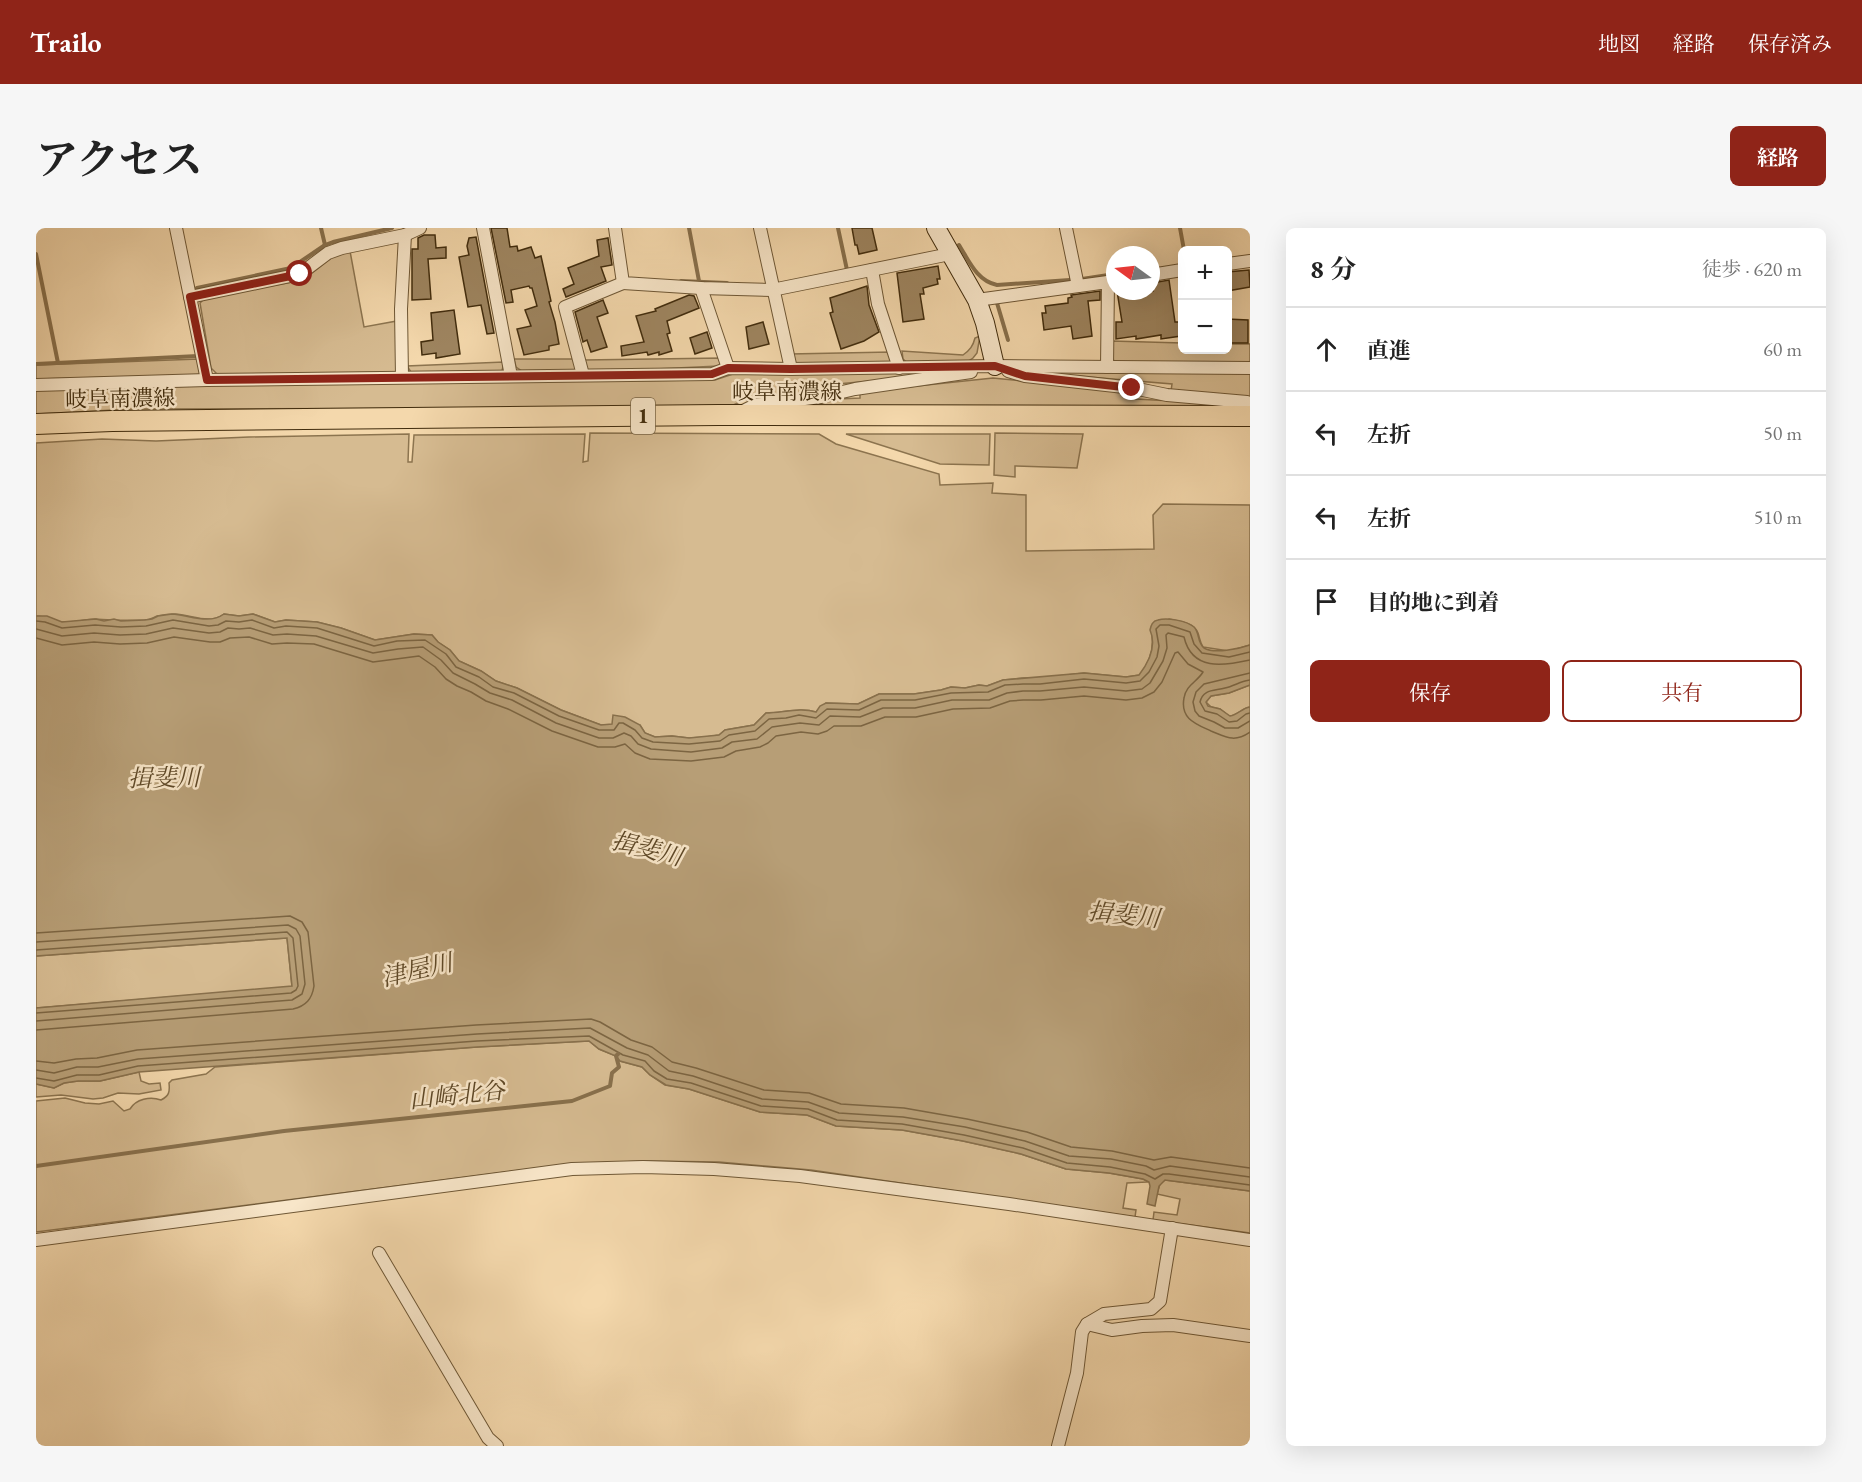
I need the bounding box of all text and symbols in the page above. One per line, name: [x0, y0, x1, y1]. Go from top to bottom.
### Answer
text: Trailo: [30, 24, 102, 60]
text: 地図: [1598, 30, 1640, 57]
text: 経路: [1673, 30, 1715, 57]
text: 保存済み: [1748, 30, 1832, 57]
button: 経路: [1730, 126, 1826, 186]
text: アクセス: [36, 132, 203, 187]
north arrow: [1106, 246, 1160, 300]
map controls: [1178, 246, 1232, 354]
button: +: [1178, 246, 1232, 300]
text: 8 分: [1310, 252, 1356, 286]
text: 徒歩 · 620 m: [1702, 256, 1802, 282]
route start: [286, 260, 312, 286]
button: −: [1178, 300, 1232, 354]
icon: ahead: [1310, 333, 1343, 366]
text: 直進: [1367, 336, 1411, 365]
text: 60 m: [1763, 336, 1802, 362]
route end: [1118, 374, 1144, 400]
street label: 岐阜南濃線: [732, 377, 842, 406]
street label: 岐阜南濃線: [65, 383, 175, 414]
road number: 1: [631, 398, 655, 434]
icon: left: [1310, 417, 1343, 450]
text: 左折: [1367, 420, 1411, 449]
text: 50 m: [1763, 420, 1802, 446]
icon: left: [1310, 501, 1343, 534]
text: 左折: [1367, 504, 1411, 533]
text: 510 m: [1754, 504, 1802, 530]
icon: arrive: [1310, 585, 1343, 618]
text: 目的地に到着: [1367, 588, 1499, 617]
button: 保存: [1310, 660, 1550, 722]
button: 共有: [1562, 660, 1802, 722]
water label: 揖斐川: [128, 761, 203, 794]
water label: 揖斐川: [608, 825, 689, 873]
water label: 揖斐川: [1087, 895, 1164, 934]
water label: 津屋川: [378, 946, 458, 993]
water label: 山崎北谷: [408, 1074, 508, 1115]

